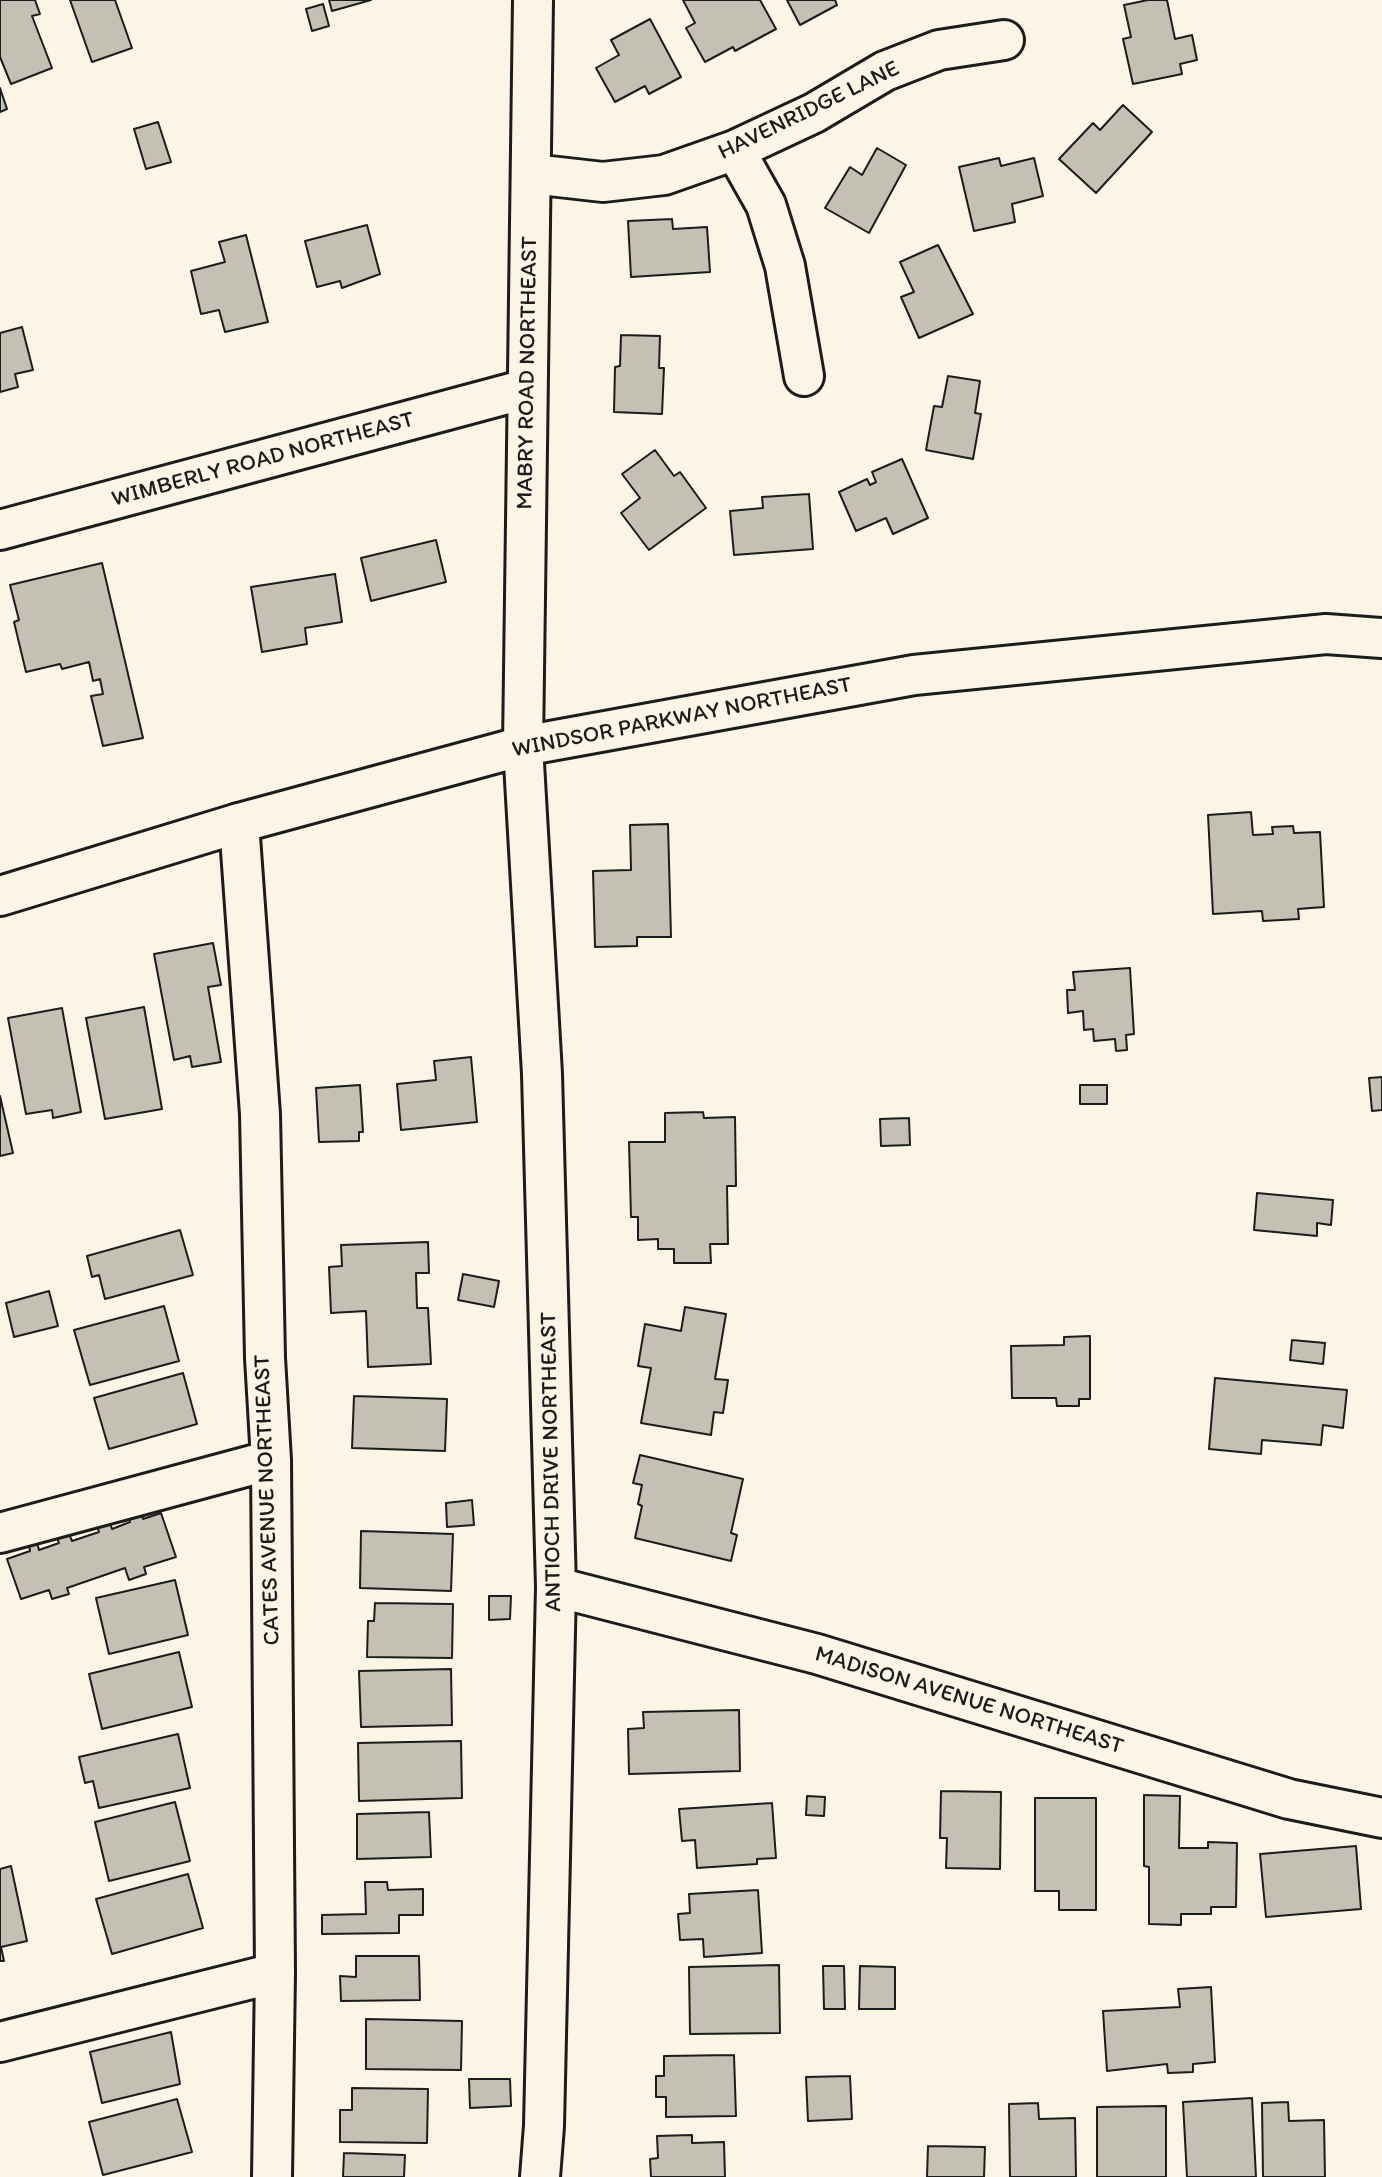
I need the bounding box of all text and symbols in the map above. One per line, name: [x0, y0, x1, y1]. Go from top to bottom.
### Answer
street label: HAVENRIDGE LANE: [714, 55, 904, 167]
street label: MABRY ROAD NORTHEAST: [512, 236, 544, 510]
street label: WIMBERLY ROAD NORTHEAST: [109, 406, 417, 514]
street label: WINDSOR PARKWAY NORTHEAST: [510, 672, 854, 764]
street label: ANTIOCH DRIVE NORTHEAST: [536, 1312, 568, 1612]
street label: CATES AVENUE NORTHEAST: [249, 1354, 287, 1646]
street label: MADISON AVENUE NORTHEAST: [811, 1641, 1127, 1761]

